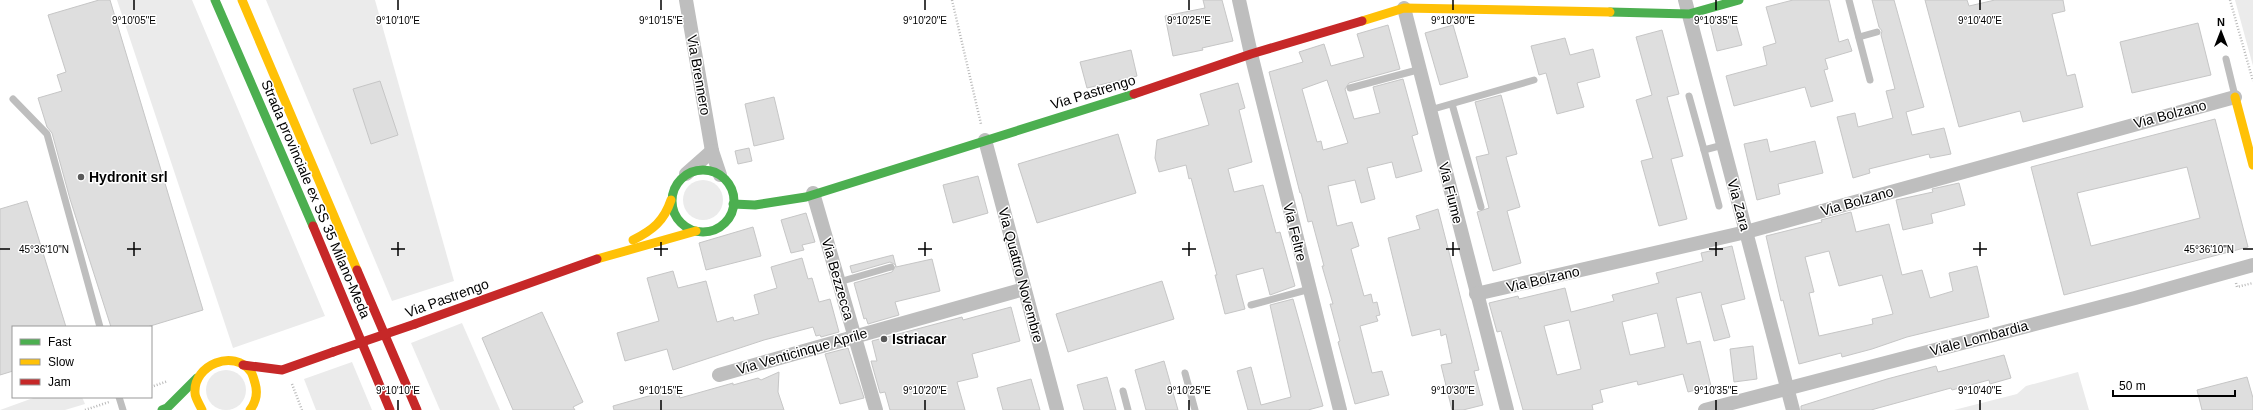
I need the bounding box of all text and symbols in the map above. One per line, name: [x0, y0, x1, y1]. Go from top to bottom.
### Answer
north arrow: [2201, 12, 2241, 52]
text: 9°10'05"E: [112, 15, 156, 26]
text: 9°10'10"E: [376, 15, 420, 26]
text: 9°10'15"E: [639, 15, 683, 26]
text: 9°10'20"E: [903, 15, 947, 26]
text: 9°10'25"E: [1167, 15, 1211, 26]
text: 9°10'30"E: [1431, 15, 1475, 26]
text: 9°10'35"E: [1694, 15, 1738, 26]
text: 9°10'40"E: [1958, 15, 2002, 26]
text: N: [2217, 16, 2225, 28]
street label: Via Brennero: [684, 33, 714, 117]
street label: Via Pastrengo: [1049, 71, 1137, 112]
street label: Strada provinciale ex SS 35 Milano-Meda: [258, 77, 374, 321]
street label: Via Bolzano: [2132, 97, 2208, 131]
street label: Via Fiume: [1436, 161, 1466, 226]
place label: Hydronit srl: [89, 169, 168, 185]
marker: Hydronit srl: [76, 172, 86, 182]
street label: Via Zara: [1724, 177, 1754, 233]
street label: Via Bolzano: [1819, 183, 1895, 219]
street label: Via Feltre: [1280, 201, 1310, 263]
street label: Via Quattro Novembre: [995, 206, 1047, 344]
street label: Via Bezzecca: [819, 236, 857, 322]
text: 45°36'10"N: [19, 244, 69, 255]
text: 45°36'10"N: [2184, 244, 2234, 255]
street label: Via Bolzano: [1505, 263, 1581, 295]
street label: Via Pastrengo: [403, 275, 491, 321]
street label: Viale Lombardia: [1928, 317, 2030, 359]
street label: Via Venticinque Aprile: [735, 325, 869, 377]
legend: [12, 326, 152, 398]
place label: Istriacar: [892, 331, 947, 347]
marker: Istriacar: [879, 334, 889, 344]
text: Fast: [48, 335, 72, 349]
text: Slow: [48, 355, 74, 369]
scale bar: [2113, 372, 2235, 398]
text: Jam: [48, 375, 71, 389]
text: 50 m: [2119, 379, 2146, 393]
text: 9°10'10"E: [376, 385, 420, 396]
text: 9°10'15"E: [639, 385, 683, 396]
text: 9°10'20"E: [903, 385, 947, 396]
text: 9°10'25"E: [1167, 385, 1211, 396]
text: 9°10'30"E: [1431, 385, 1475, 396]
text: 9°10'35"E: [1694, 385, 1738, 396]
text: 9°10'40"E: [1958, 385, 2002, 396]

